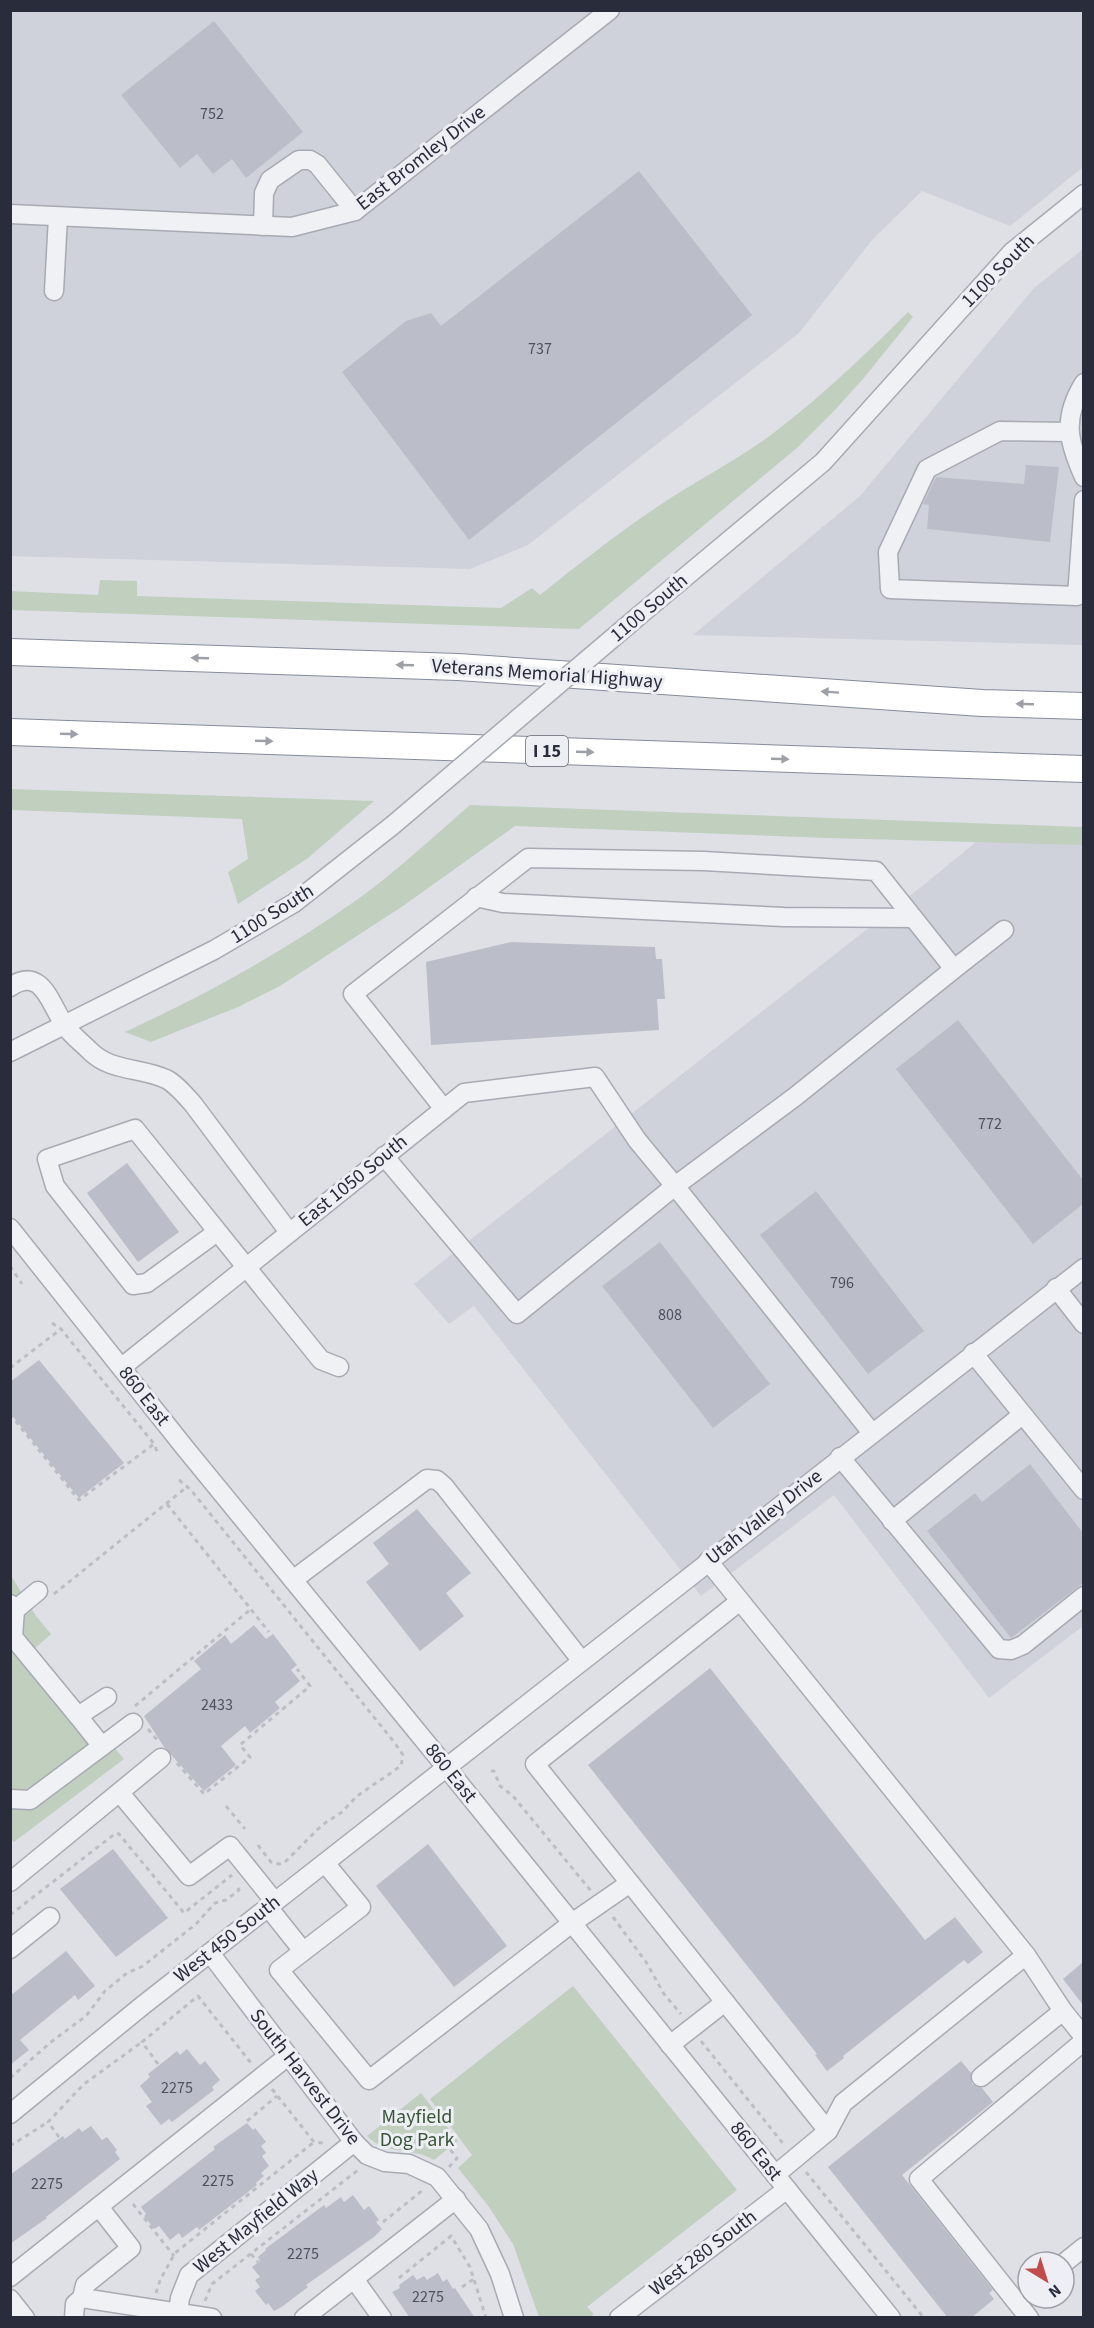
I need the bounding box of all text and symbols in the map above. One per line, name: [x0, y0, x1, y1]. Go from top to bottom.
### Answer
street label: East Bromley Drive: [350, 99, 492, 217]
house number: 752: [200, 103, 224, 125]
street label: 1100 South: [955, 228, 1041, 314]
house number: 737: [528, 338, 552, 360]
street label: 1100 South: [604, 567, 694, 649]
street label: Veterans Memorial Highway: [431, 652, 664, 696]
one-way arrow: [191, 654, 210, 663]
one-way arrow: [396, 661, 415, 670]
one-way arrow: [821, 688, 840, 697]
one-way arrow: [1016, 699, 1035, 709]
one-way arrow: [59, 729, 78, 739]
one-way arrow: [254, 736, 273, 745]
road number: I 15: [526, 736, 568, 766]
one-way arrow: [575, 747, 594, 757]
one-way arrow: [770, 754, 789, 763]
street label: 1100 South: [225, 877, 319, 951]
house number: 772: [978, 1113, 1002, 1135]
street label: East 1050 South: [292, 1128, 414, 1234]
house number: 796: [830, 1272, 854, 1294]
house number: 808: [658, 1304, 682, 1326]
street label: 860 East: [112, 1360, 176, 1432]
street label: Utah Valley Drive: [700, 1463, 828, 1571]
house number: 2433: [201, 1694, 233, 1716]
street label: 860 East: [418, 1737, 484, 1809]
street label: West 450 South: [168, 1888, 286, 1990]
street label: South Harvest Drive: [243, 2003, 367, 2151]
house number: 2275: [161, 2077, 193, 2099]
park label: Mayfield Dog Park: [380, 2103, 454, 2154]
street label: 860 East: [723, 2115, 789, 2187]
street label: West Mayfield Way: [187, 2161, 325, 2280]
house number: 2275: [202, 2170, 234, 2192]
house number: 2275: [31, 2173, 63, 2195]
street label: West 280 South: [643, 2203, 763, 2303]
house number: 2275: [287, 2243, 319, 2265]
north arrow: [1016, 2250, 1076, 2310]
text: N: [1044, 2279, 1066, 2303]
house number: 2275: [412, 2286, 444, 2308]

